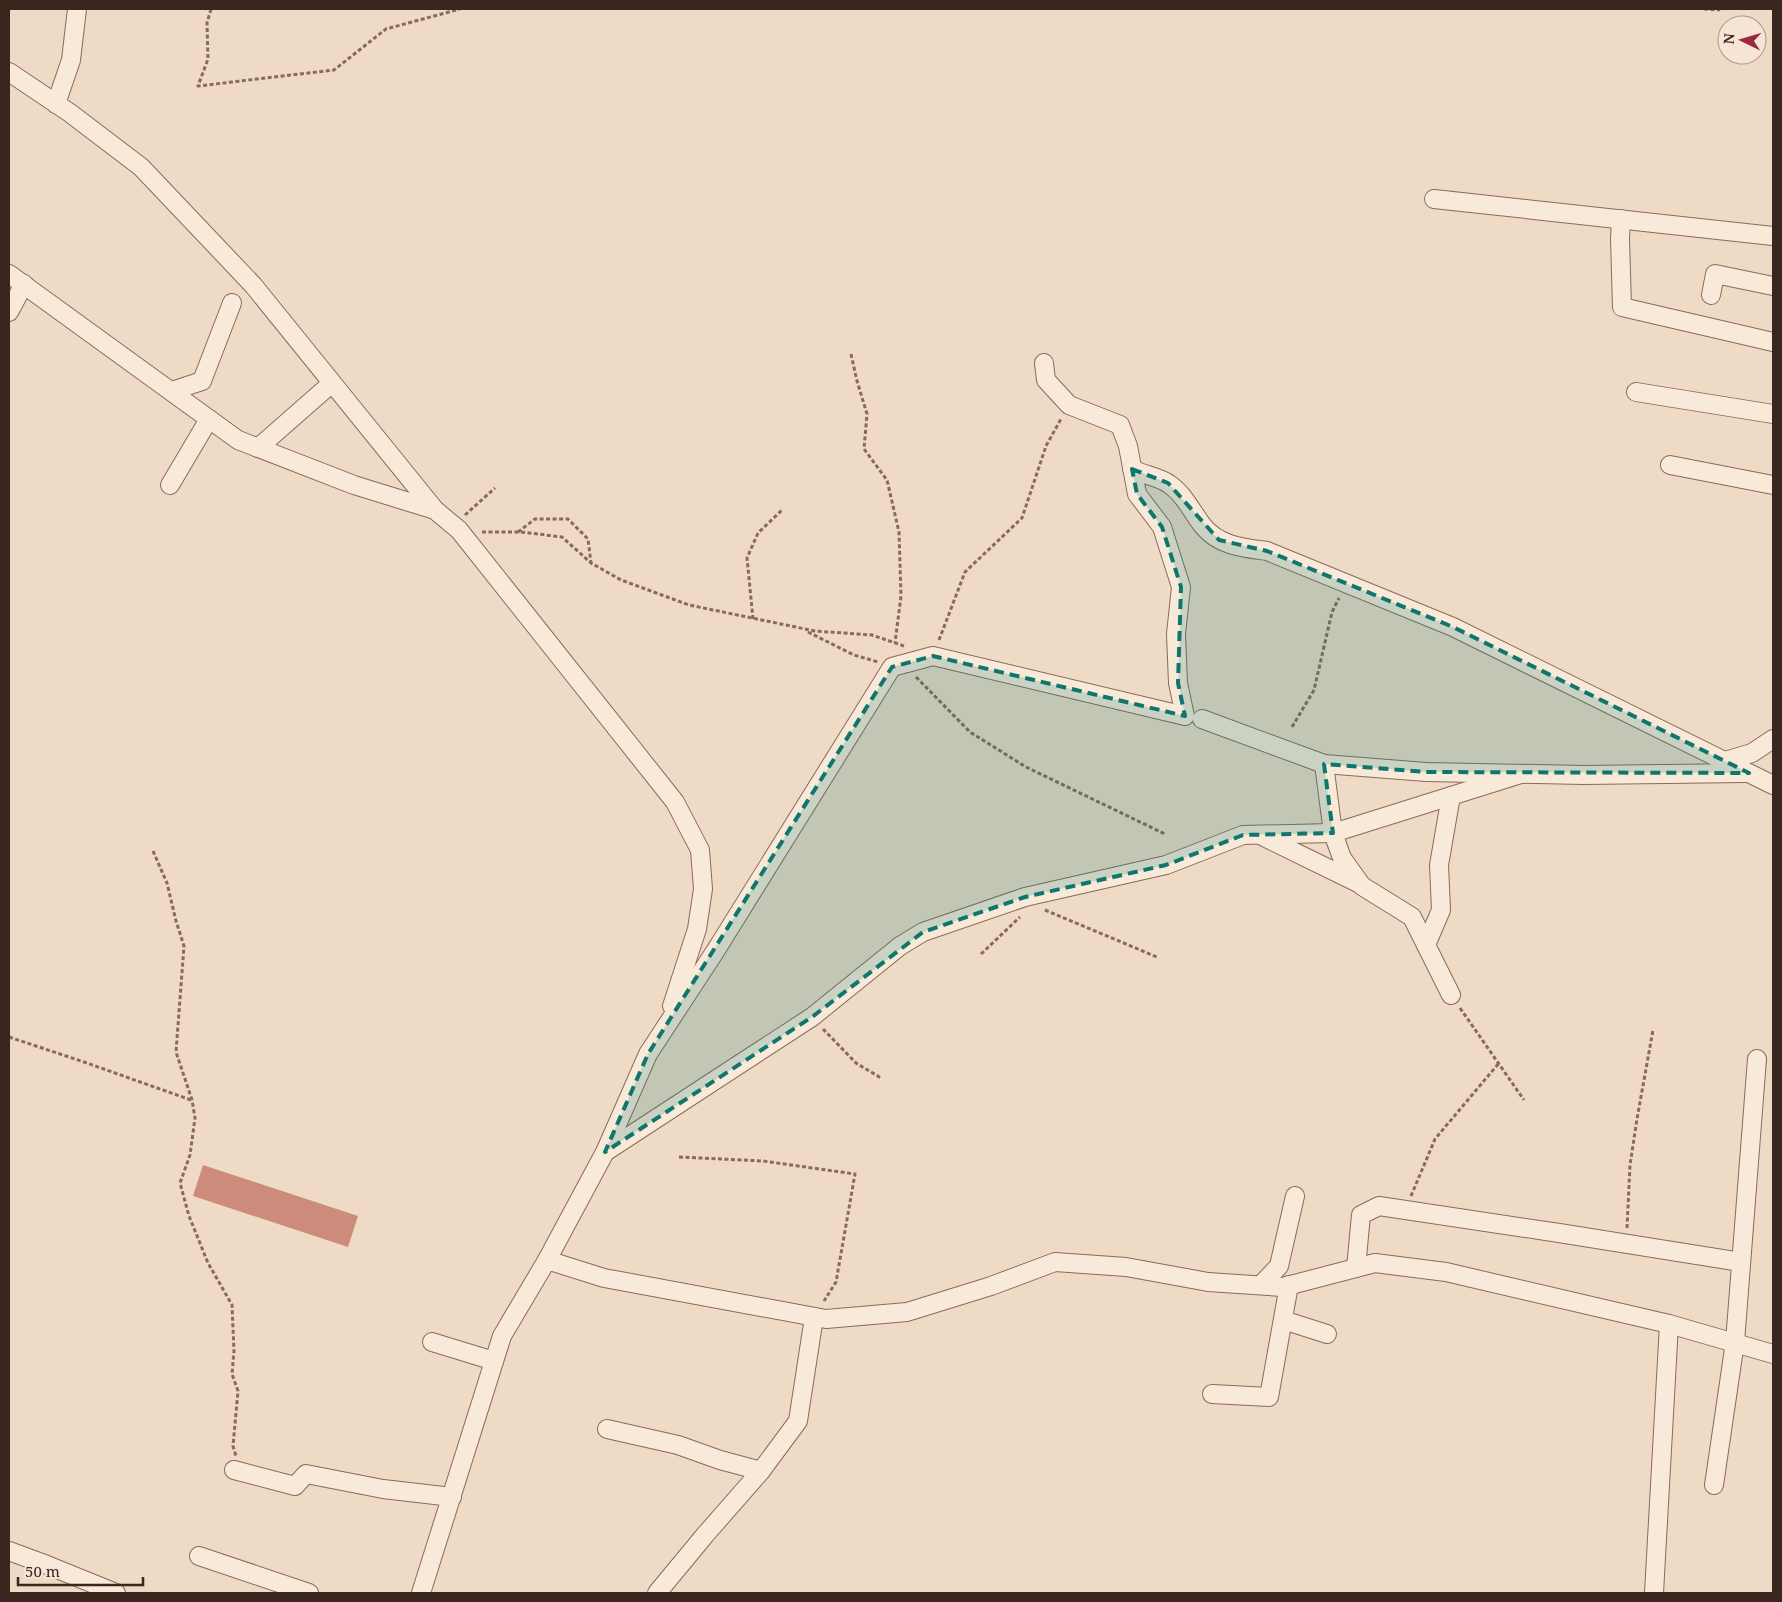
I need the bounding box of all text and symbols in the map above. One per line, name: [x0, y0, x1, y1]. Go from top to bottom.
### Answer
north arrow: [1717, 15, 1767, 65]
text: N: [1719, 32, 1738, 45]
scale bar: [18, 1554, 142, 1586]
text: 50 m: [25, 1561, 60, 1581]

